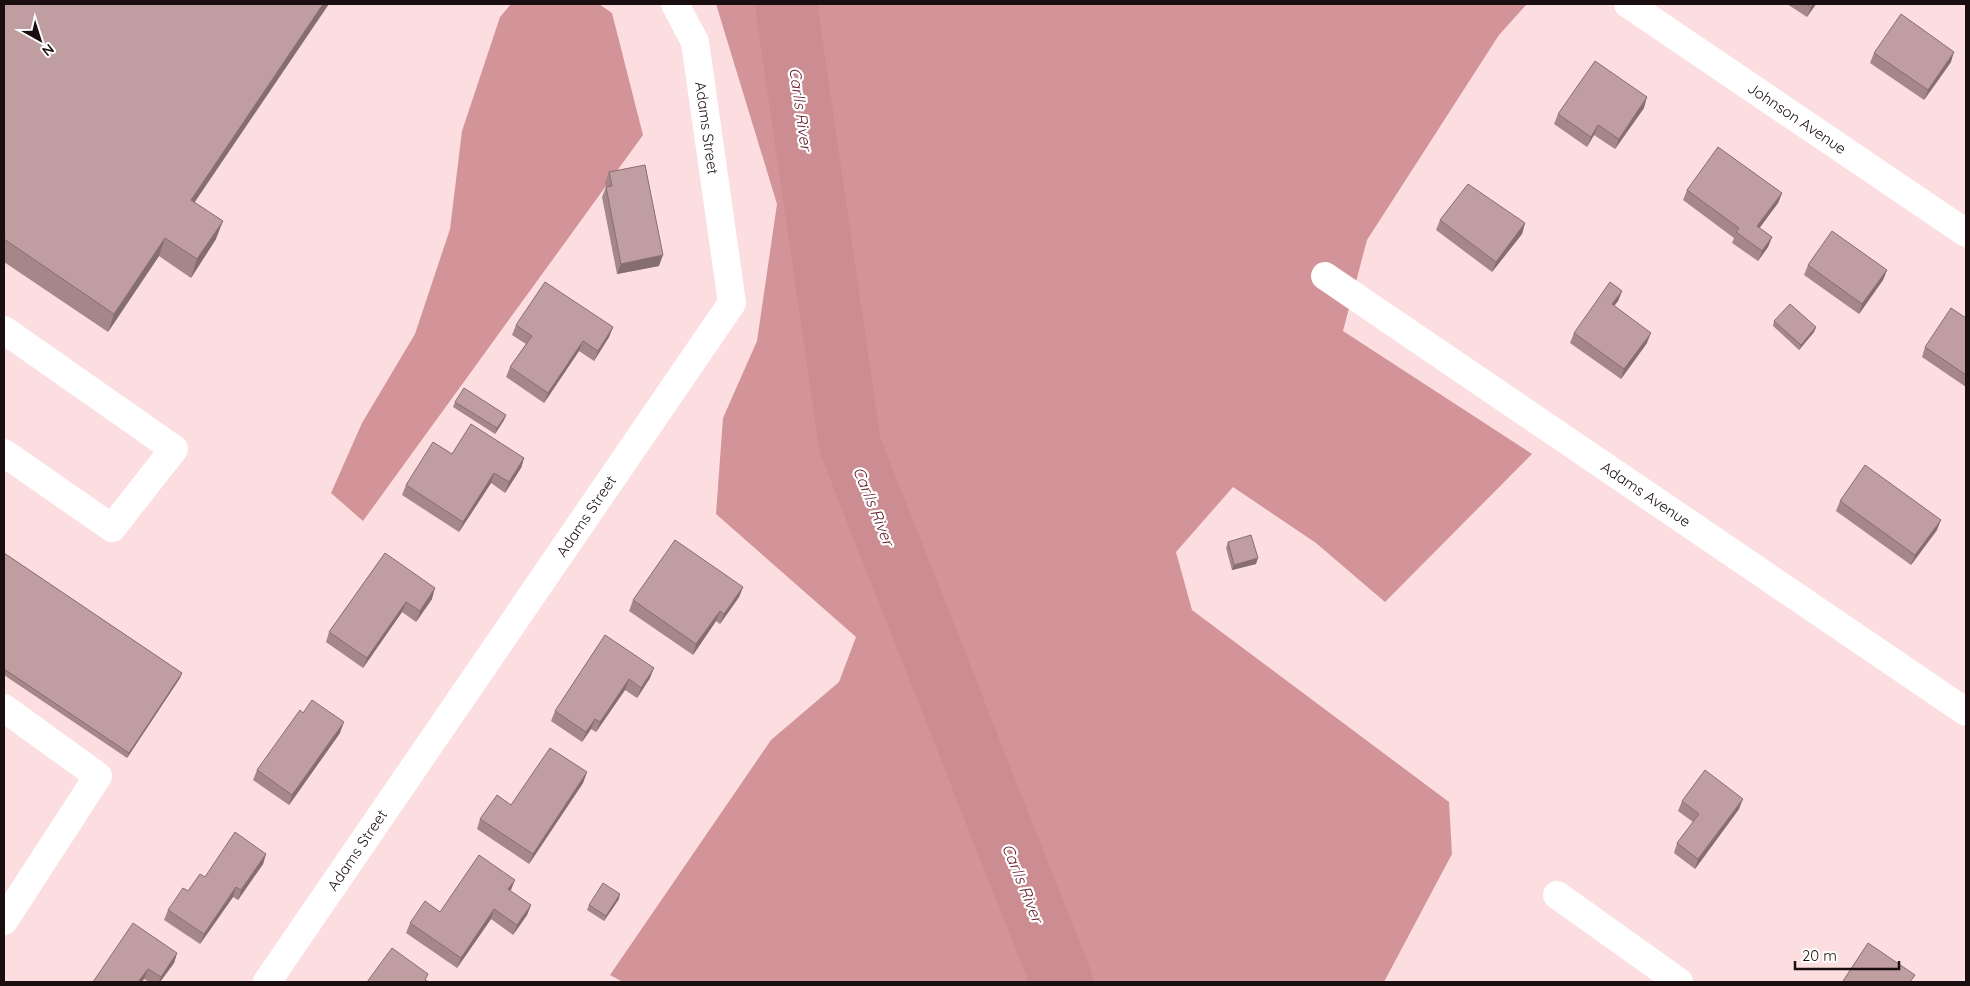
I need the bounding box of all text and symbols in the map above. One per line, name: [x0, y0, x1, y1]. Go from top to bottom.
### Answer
north arrow: [15, 15, 65, 65]
text: N: [39, 40, 58, 60]
water label: Carlls River: [785, 66, 817, 153]
street label: Johnson Avenue: [1744, 78, 1850, 158]
street label: Adams Street: [691, 80, 723, 176]
street label: Adams Avenue: [1598, 457, 1694, 531]
water label: Carlls River: [849, 464, 900, 550]
street label: Adams Street: [552, 472, 620, 560]
street label: Adams Street: [323, 806, 391, 894]
water label: Carlls River: [998, 841, 1049, 927]
scale bar: [1795, 938, 1899, 970]
text: 20 m: [1802, 946, 1837, 965]

